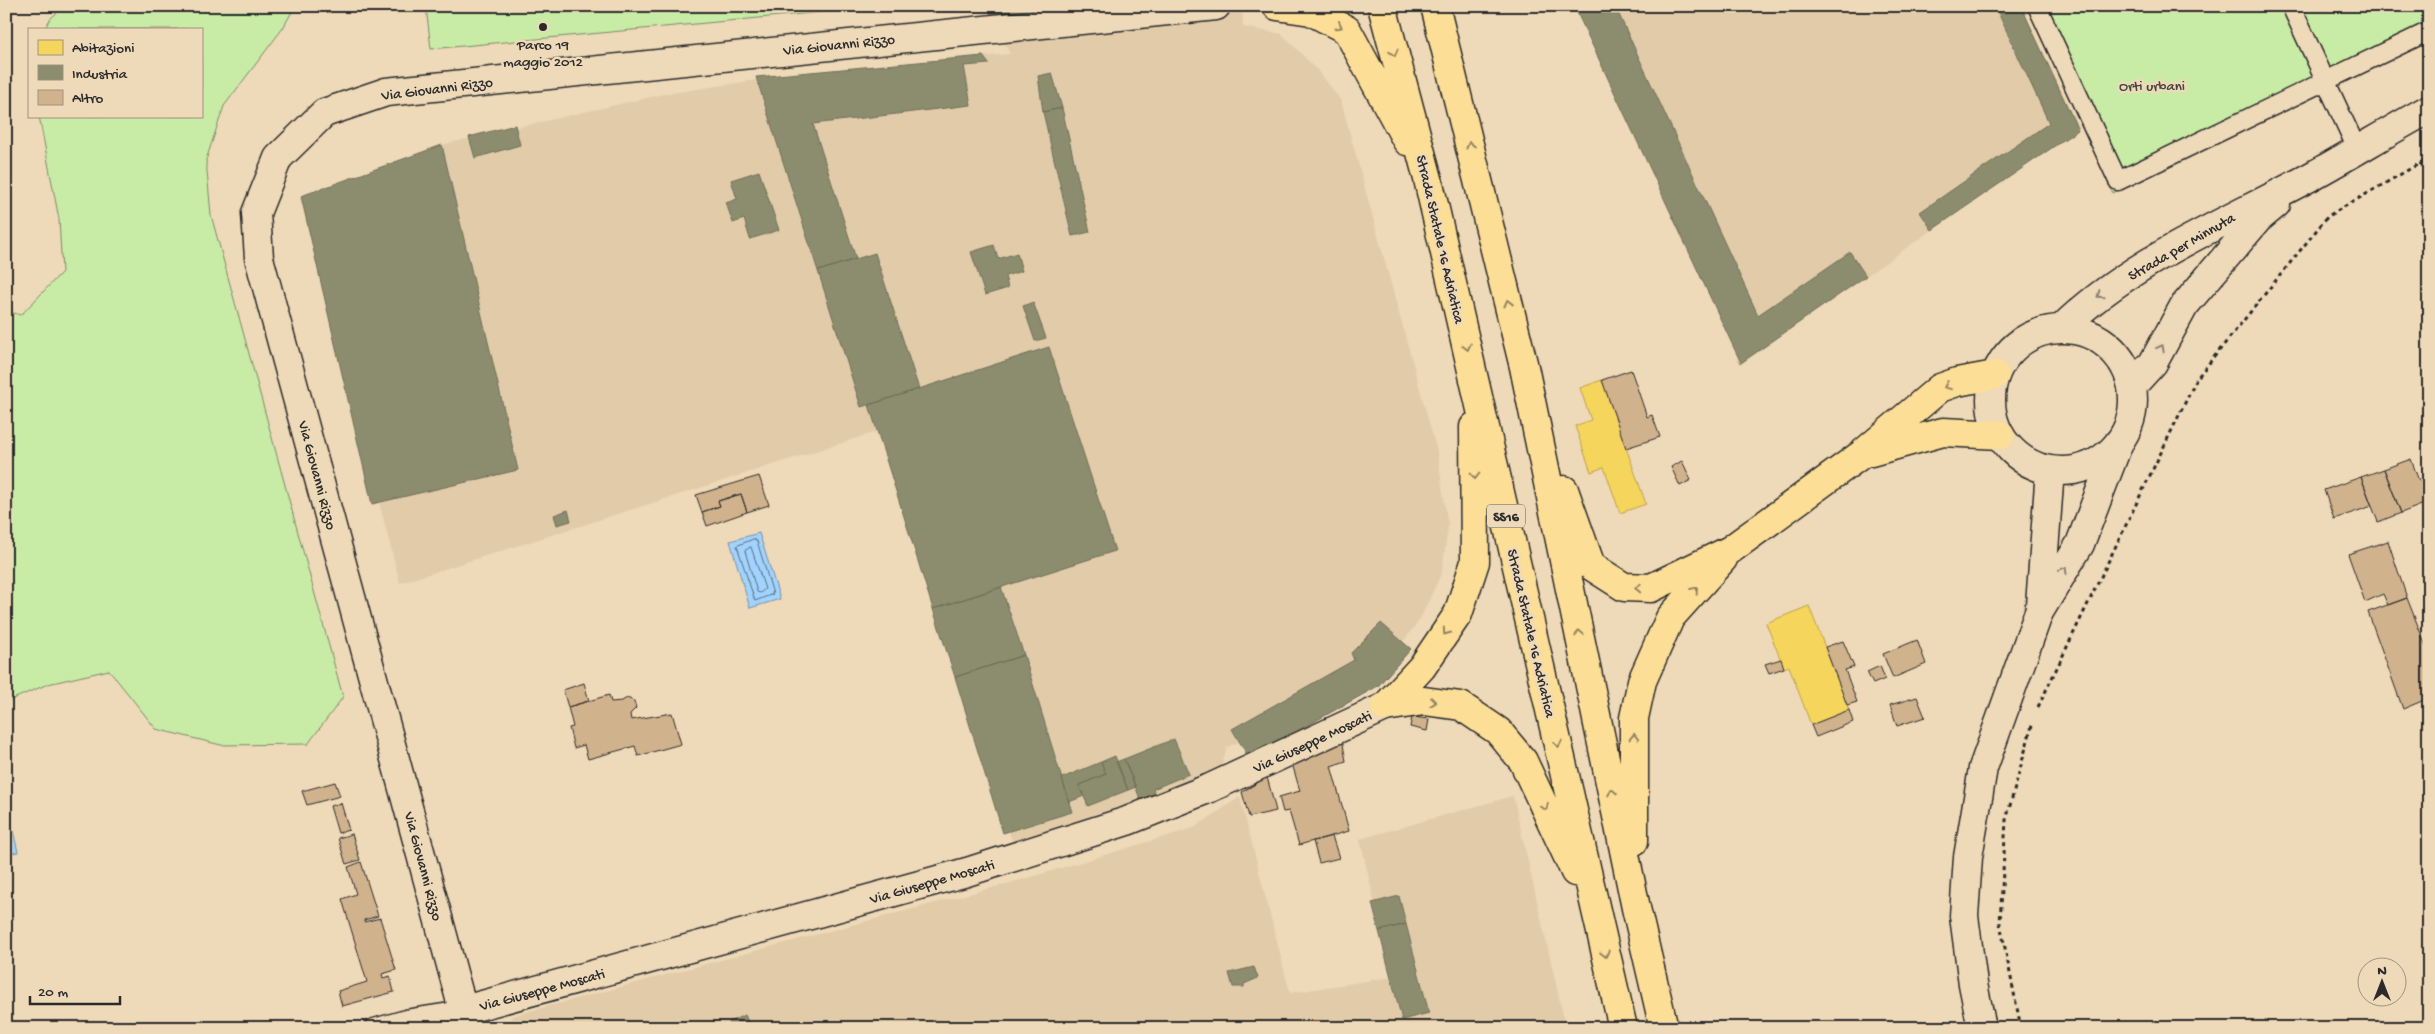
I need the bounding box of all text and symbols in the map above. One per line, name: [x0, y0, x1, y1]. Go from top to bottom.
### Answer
one-way arrow: [1334, 20, 1343, 30]
marker: Parco 19 maggio 2012: [537, 21, 549, 33]
legend: [28, 28, 202, 118]
street label: Via Giovanni Rizzo: [782, 31, 896, 61]
place label: Parco 19 maggio 2012: [503, 37, 583, 72]
text: Abitazioni: [72, 40, 135, 58]
one-way arrow: [1389, 49, 1399, 57]
text: Industria: [72, 66, 128, 84]
street label: Via Giovanni Rizzo: [380, 74, 494, 106]
park label: Orti urbani: [2119, 78, 2185, 96]
text: Altro: [72, 90, 104, 108]
one-way arrow: [1465, 142, 1475, 150]
street label: Strada Statale 16 Adriatica: [1411, 153, 1467, 326]
street label: Strada per Minnuta: [2125, 209, 2239, 286]
one-way arrow: [2097, 289, 2106, 298]
one-way arrow: [1503, 298, 1514, 307]
one-way arrow: [1461, 342, 1472, 351]
one-way arrow: [2155, 344, 2165, 353]
one-way arrow: [1943, 380, 1952, 390]
street label: Via Giovanni Rizzo: [293, 418, 339, 532]
one-way arrow: [1470, 472, 1480, 480]
road number: SS16: [1487, 504, 1525, 528]
street label: Strada Statale 16 Adriatica: [1502, 547, 1558, 720]
one-way arrow: [2058, 566, 2068, 575]
one-way arrow: [1634, 582, 1642, 593]
one-way arrow: [1689, 587, 1698, 596]
one-way arrow: [1443, 626, 1452, 636]
one-way arrow: [1574, 629, 1585, 637]
one-way arrow: [1430, 696, 1438, 707]
street label: Via Giuseppe Moscati: [1250, 707, 1375, 779]
one-way arrow: [1628, 732, 1639, 740]
one-way arrow: [1552, 740, 1562, 749]
one-way arrow: [1607, 788, 1618, 797]
one-way arrow: [1538, 802, 1549, 811]
street label: Via Giovanni Rizzo: [399, 809, 445, 923]
street label: Via Giuseppe Moscati: [867, 856, 997, 910]
one-way arrow: [1599, 949, 1610, 958]
north arrow: [2358, 956, 2408, 1006]
text: N: [2377, 963, 2387, 980]
street label: Via Giuseppe Moscati: [477, 966, 607, 1017]
scale bar: [30, 974, 120, 1006]
text: 20 m: [38, 984, 68, 1002]

